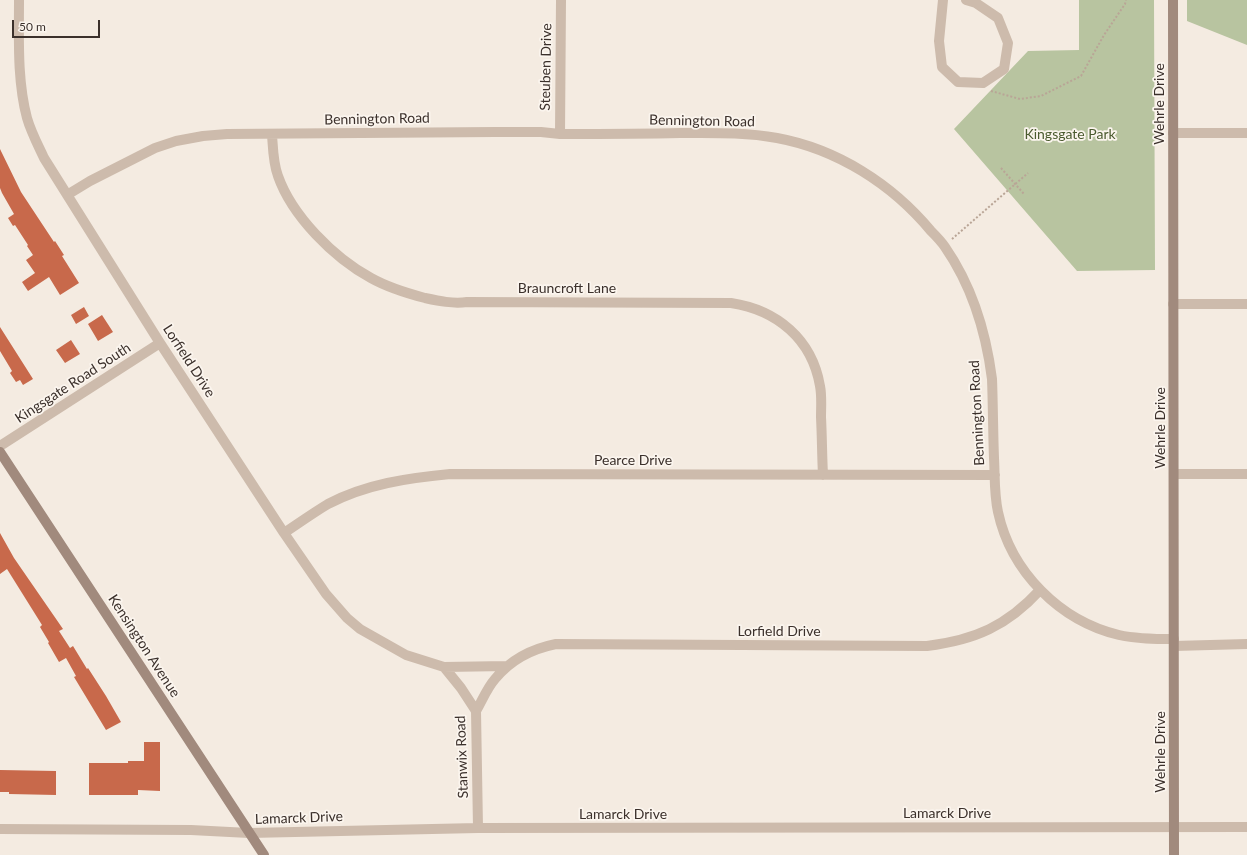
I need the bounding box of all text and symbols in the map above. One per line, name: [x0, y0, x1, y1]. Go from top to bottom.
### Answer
scale bar: [14, 12, 102, 38]
text: 50 m: [19, 19, 46, 34]
street label: Steuben Drive: [537, 23, 555, 111]
street label: Wehrle Drive: [1151, 63, 1167, 145]
street label: Bennington Road: [324, 110, 430, 128]
street label: Bennington Road: [649, 112, 755, 130]
park label: Kingsgate Park: [1024, 126, 1116, 142]
street label: Brauncroft Lane: [518, 280, 616, 296]
street label: Lorfield Drive: [159, 322, 219, 400]
street label: Kingsgate Road South: [12, 339, 134, 427]
street label: Bennington Road: [966, 360, 988, 466]
street label: Wehrle Drive: [1152, 387, 1168, 469]
street label: Pearce Drive: [594, 452, 672, 468]
street label: Kensington Avenue: [105, 591, 183, 701]
street label: Lorfield Drive: [737, 623, 821, 639]
street label: Wehrle Drive: [1152, 711, 1168, 793]
street label: Stanwix Road: [452, 715, 472, 799]
street label: Lamarck Drive: [903, 805, 991, 821]
street label: Lamarck Drive: [579, 806, 667, 822]
street label: Lamarck Drive: [255, 808, 343, 828]

